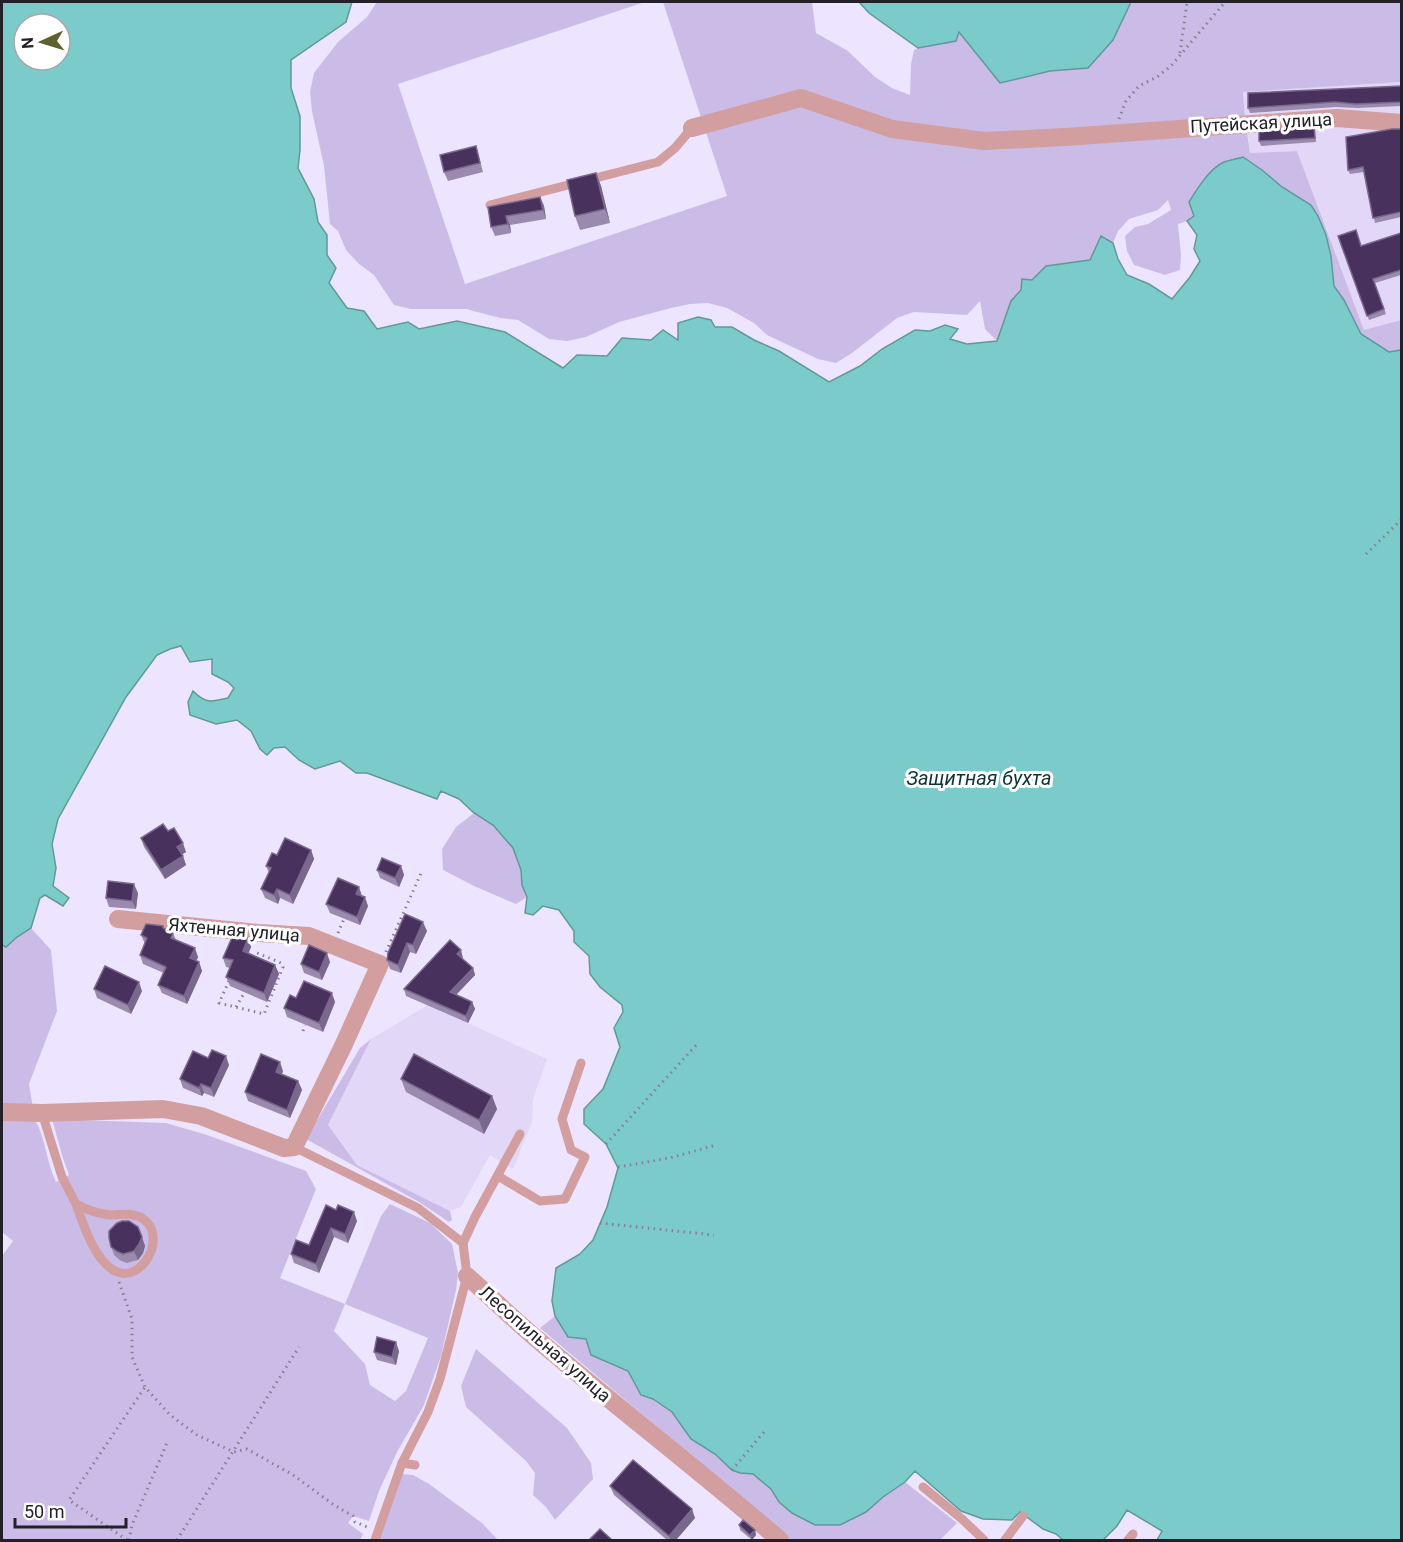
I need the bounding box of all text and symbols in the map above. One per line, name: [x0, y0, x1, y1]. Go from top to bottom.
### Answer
north arrow: [12, 12, 72, 72]
text: N: [18, 37, 37, 49]
street label: Путейская улица: [1190, 108, 1332, 137]
water label: Защитная бухта: [906, 766, 1052, 790]
street label: Яхтенная улица: [167, 913, 301, 946]
street label: Лесопильная улица: [475, 1281, 615, 1406]
scale bar: [15, 1491, 126, 1529]
text: 50 m: [24, 1501, 64, 1522]

